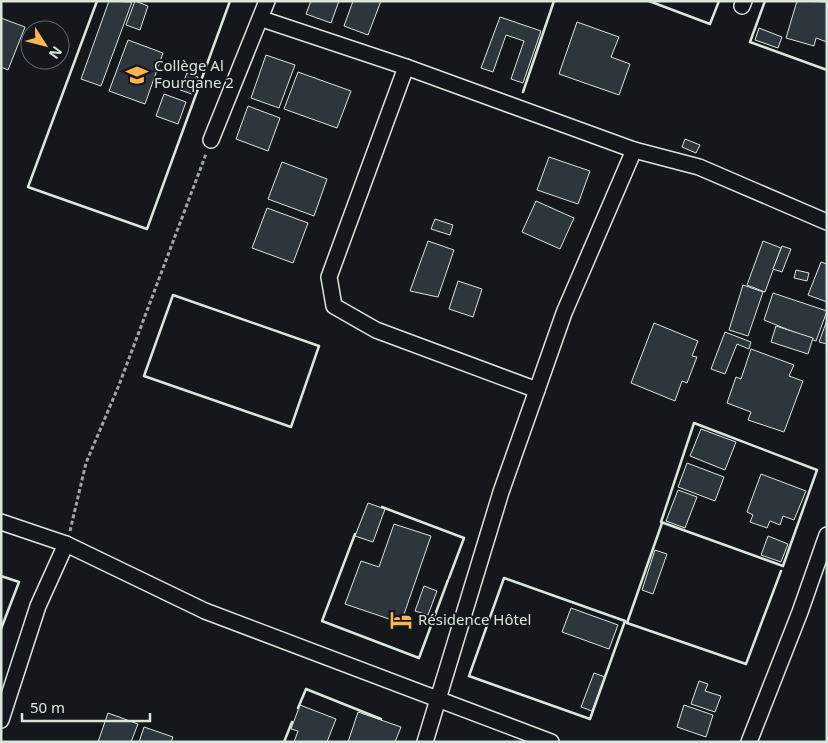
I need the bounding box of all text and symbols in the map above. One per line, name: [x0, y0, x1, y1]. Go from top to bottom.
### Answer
north arrow: [20, 20, 70, 70]
text: N: [45, 43, 67, 63]
place label: Collège Al Fourqane 2: [154, 55, 234, 92]
school or university icon: Collège Al Fourqane 2: [124, 62, 150, 88]
hotel icon: Résidence Hôtel: [388, 607, 414, 633]
place label: Résidence Hôtel: [418, 609, 531, 629]
scale bar: [22, 690, 150, 722]
text: 50 m: [30, 697, 65, 717]

